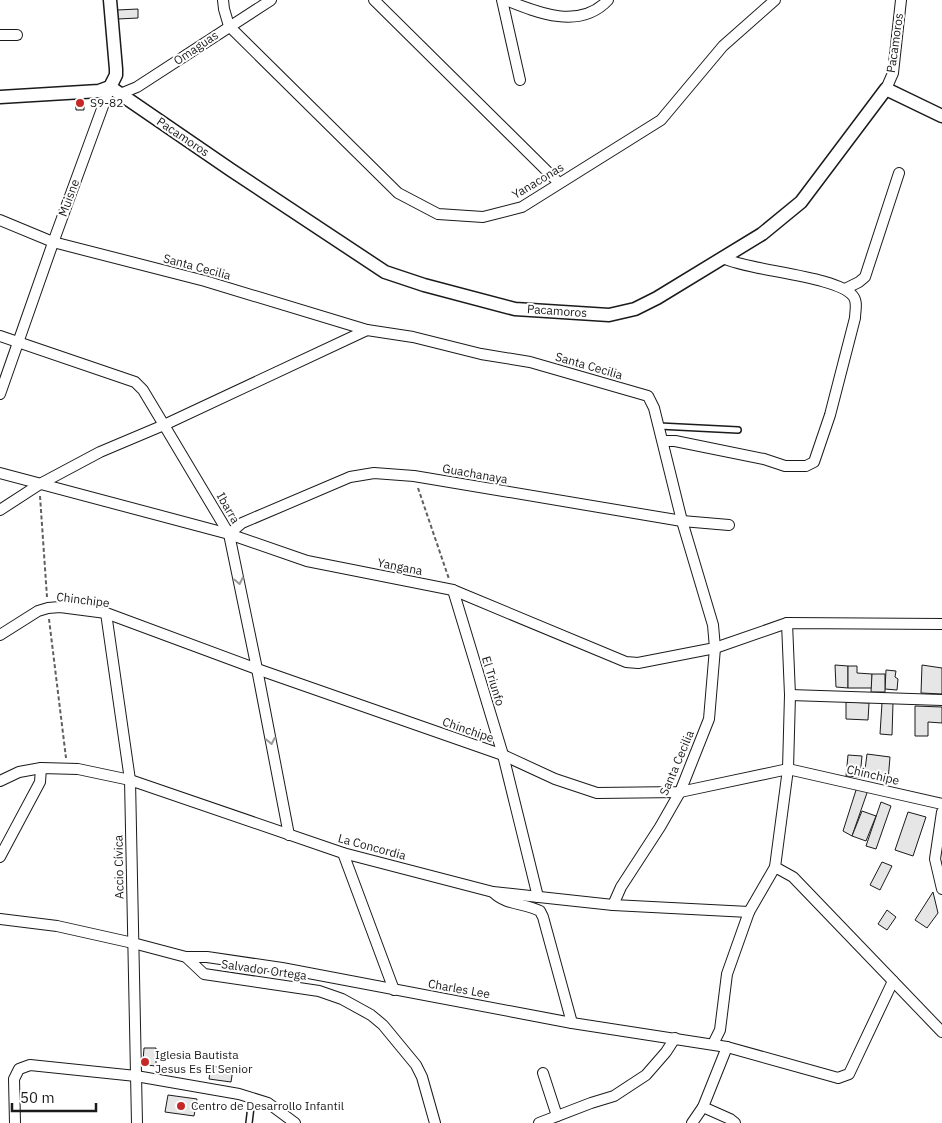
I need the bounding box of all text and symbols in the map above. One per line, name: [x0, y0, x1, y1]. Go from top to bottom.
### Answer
street label: Pacamoros: [883, 12, 906, 74]
street label: Omaguas: [170, 27, 221, 68]
place label: S9-82: [90, 95, 123, 110]
marker: S9-82: [74, 97, 86, 109]
street label: Pacamoros: [154, 114, 213, 160]
street label: Yanaconas: [509, 159, 567, 202]
street label: Muisne: [55, 177, 82, 219]
street label: Santa Cecilia: [162, 250, 233, 283]
street label: Pacamoros: [527, 301, 588, 320]
street label: Santa Cecilia: [554, 349, 625, 382]
street label: Guachanaya: [441, 460, 510, 487]
street label: Ibarra: [214, 490, 244, 526]
street label: Yangana: [376, 555, 425, 578]
one-way arrow: [233, 577, 243, 586]
street label: Chinchipe: [56, 589, 111, 610]
street label: El Triunfo: [479, 654, 508, 708]
street label: Chinchipe: [440, 714, 496, 745]
street label: Santa Cecilia: [656, 727, 697, 798]
one-way arrow: [265, 736, 275, 745]
street label: Chinchipe: [845, 761, 901, 788]
street label: La Concordia: [337, 830, 408, 863]
street label: Accio Cívica: [110, 834, 127, 899]
street label: Salvador Ortega: [220, 956, 308, 983]
street label: Charles Lee: [427, 976, 492, 1001]
place label: Iglesia Bautista Jesus Es El Senior: [155, 1047, 253, 1076]
marker: Iglesia Bautista Jesus Es El Senior: [139, 1056, 151, 1068]
scale bar: [12, 1080, 96, 1112]
text: 50 m: [20, 1088, 55, 1107]
place label: Centro de Desarrollo Infantil: [191, 1098, 344, 1113]
marker: Centro de Desarrollo Infantil: [175, 1100, 187, 1112]

